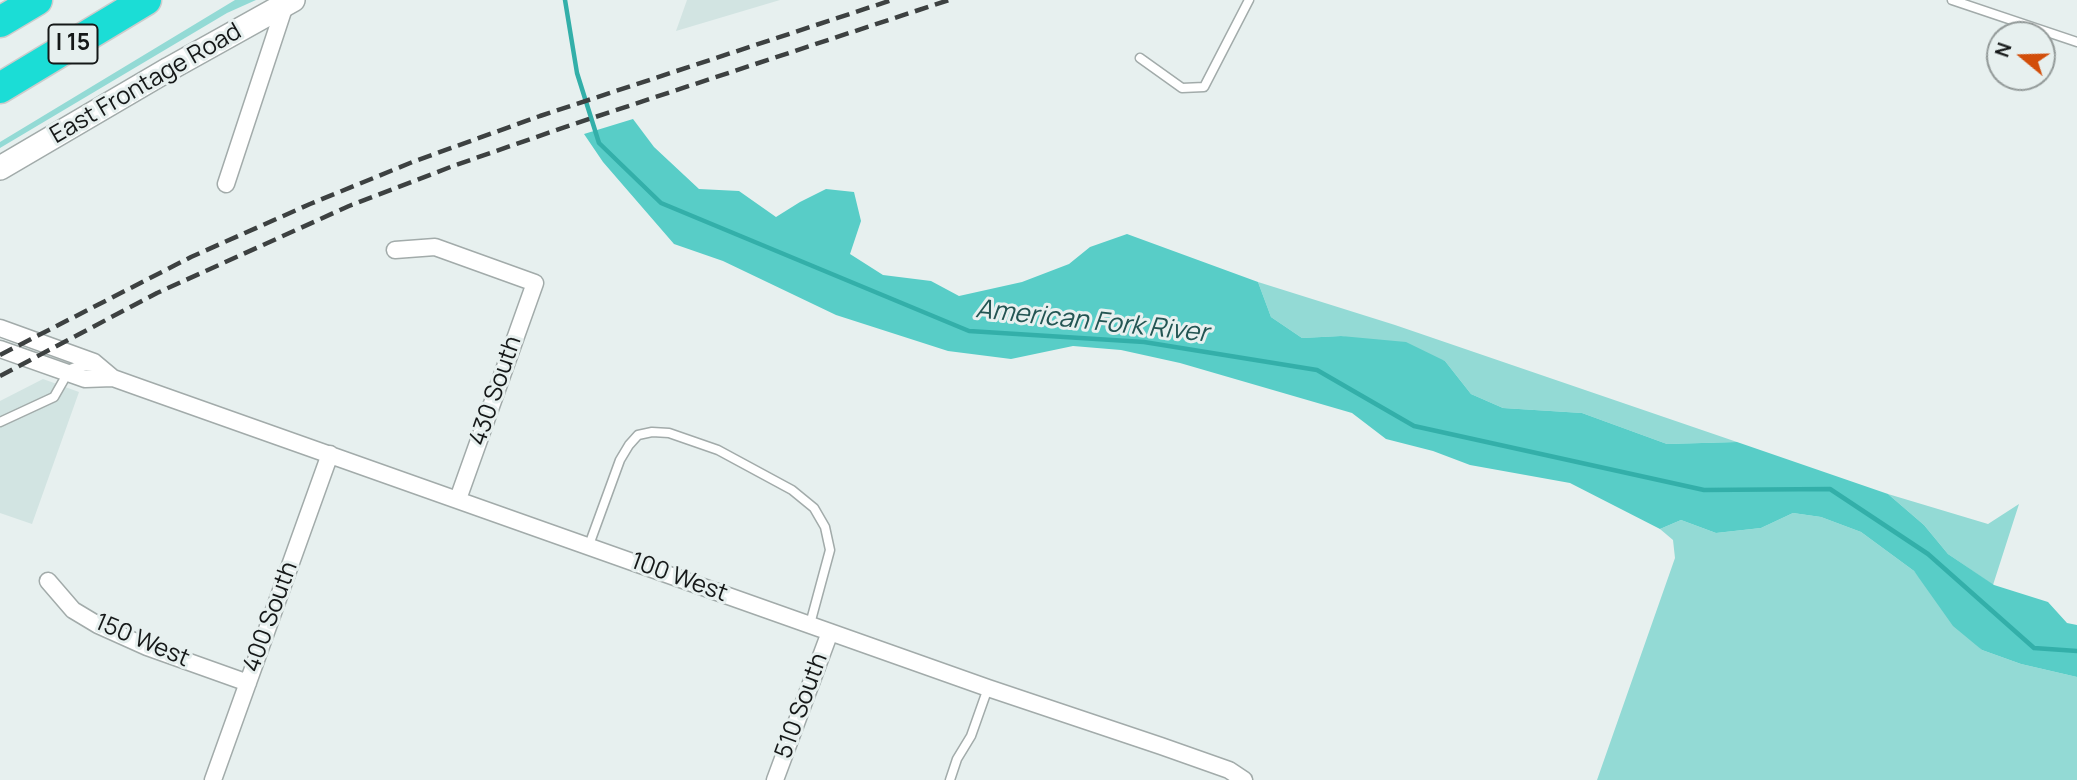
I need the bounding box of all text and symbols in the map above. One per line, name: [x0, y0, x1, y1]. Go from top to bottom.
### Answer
street label: East Frontage Road: [45, 18, 247, 150]
north arrow: [1986, 21, 2056, 91]
road number: I 15: [48, 24, 98, 64]
text: N: [1989, 39, 2018, 61]
water label: American Fork River: [974, 294, 1210, 350]
street label: 430 South: [464, 332, 528, 450]
street label: 100 West: [627, 547, 731, 609]
street label: 400 South: [238, 558, 304, 676]
street label: 150 West: [90, 608, 194, 674]
street label: 510 South: [770, 649, 834, 763]

